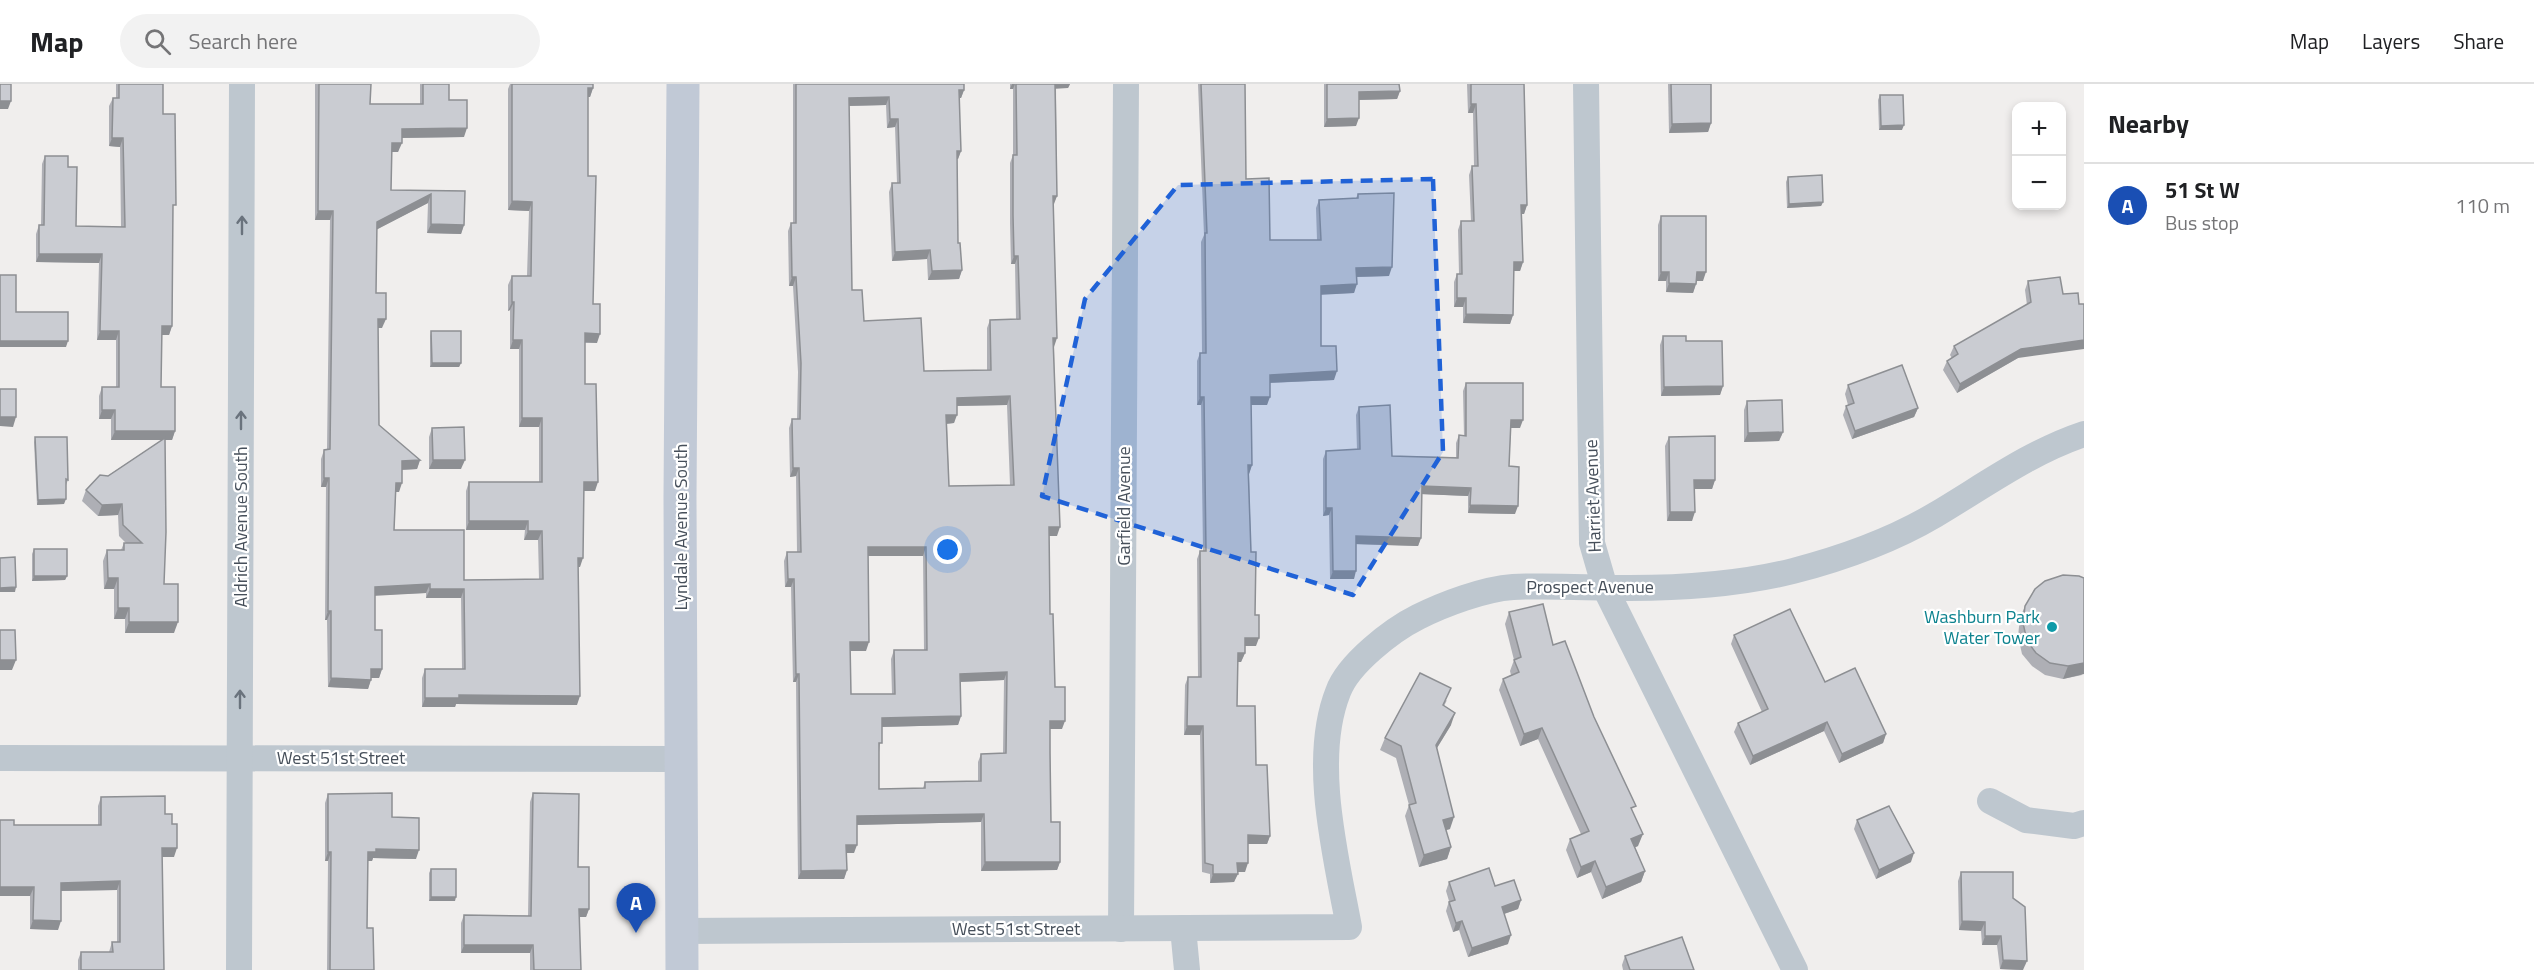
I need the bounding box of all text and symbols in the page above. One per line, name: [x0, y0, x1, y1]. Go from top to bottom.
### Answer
search box: [120, 14, 540, 68]
text: Map: [30, 20, 84, 63]
text: Search here: [189, 24, 298, 58]
icon: search: [141, 25, 174, 58]
text: Map: [2290, 25, 2329, 57]
text: Layers: [2362, 25, 2420, 57]
text: Share: [2453, 25, 2504, 57]
map controls: [2012, 102, 2066, 210]
button: +: [2012, 102, 2066, 156]
text: Nearby: [2108, 104, 2189, 143]
button: −: [2012, 156, 2066, 210]
text: 51 St W: [2165, 173, 2240, 207]
text: A: [2121, 190, 2134, 221]
text: 110 m: [2455, 190, 2510, 221]
text: Bus stop: [2165, 207, 2239, 238]
one-way arrow: [236, 216, 248, 236]
one-way arrow: [235, 411, 247, 431]
street label: Harriet Avenue: [1577, 439, 1608, 553]
street label: Lyndale Avenue South: [667, 444, 694, 610]
street label: Aldrich Avenue South: [227, 446, 254, 608]
street label: Garfield Avenue: [1110, 446, 1137, 566]
your location: [933, 535, 962, 564]
street label: Prospect Avenue: [1526, 573, 1654, 600]
place label: Washburn Park Water Tower: [1924, 603, 2040, 651]
marker: Washburn Park Water Tower: [2045, 620, 2059, 634]
one-way arrow: [234, 690, 246, 710]
street label: West 51st Street: [277, 744, 406, 771]
pin: A: [616, 884, 656, 933]
street label: West 51st Street: [952, 915, 1081, 942]

